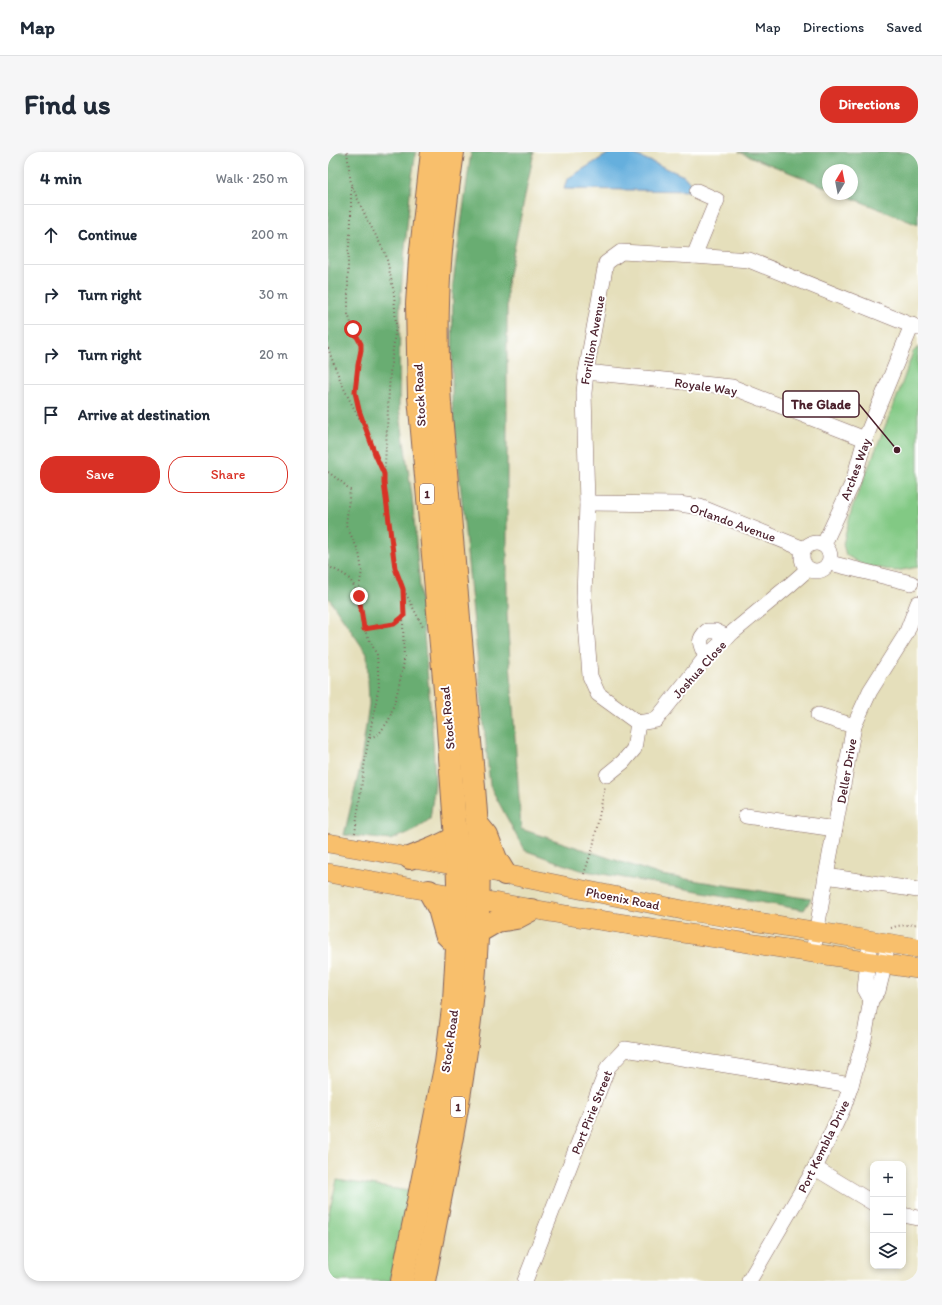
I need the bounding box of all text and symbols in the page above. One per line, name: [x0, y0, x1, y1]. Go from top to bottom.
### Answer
text: Map: [20, 16, 55, 39]
text: Map: [755, 19, 781, 36]
text: Directions: [803, 19, 864, 36]
text: Saved: [886, 19, 922, 36]
button: Directions: [820, 86, 918, 123]
text: Find us: [24, 87, 111, 121]
north arrow: [822, 164, 858, 200]
text: 4 min: [40, 168, 82, 188]
text: Walk · 250 m: [216, 171, 288, 186]
icon: ahead: [40, 224, 62, 246]
text: Continue: [78, 226, 137, 244]
text: 200 m: [251, 227, 288, 242]
icon: right: [40, 284, 62, 306]
text: Turn right: [78, 286, 142, 304]
text: 30 m: [259, 287, 288, 302]
street label: Forillion Avenue: [577, 294, 608, 386]
route start: [344, 320, 362, 338]
icon: right: [40, 344, 62, 366]
text: Turn right: [78, 346, 142, 364]
text: 20 m: [259, 347, 288, 362]
street label: Stock Road: [410, 363, 429, 427]
street label: Royale Way: [674, 375, 738, 398]
callout: The Glade: [783, 391, 859, 417]
text: The Glade: [790, 396, 851, 413]
icon: arrive: [40, 404, 62, 426]
text: Arrive at destination: [78, 406, 210, 424]
street label: Arches Way: [837, 436, 874, 502]
button: Save: [40, 456, 160, 493]
button: Share: [168, 456, 288, 493]
road number: 1: [420, 484, 434, 504]
street label: Orlando Avenue: [688, 500, 778, 545]
route end: [350, 587, 368, 605]
street label: Joshua Close: [670, 637, 729, 701]
street label: Stock Road: [437, 686, 458, 750]
street label: Deller Drive: [833, 737, 860, 805]
street label: Phoenix Road: [585, 884, 661, 913]
street label: Stock Road: [438, 1009, 461, 1073]
street label: Port Pirie Street: [568, 1068, 615, 1156]
road number: 1: [451, 1097, 465, 1117]
street label: Port Kembla Drive: [795, 1097, 852, 1195]
map controls: [870, 1161, 906, 1269]
button: +: [870, 1161, 906, 1197]
button: −: [870, 1197, 906, 1233]
button: layers: [870, 1233, 906, 1269]

